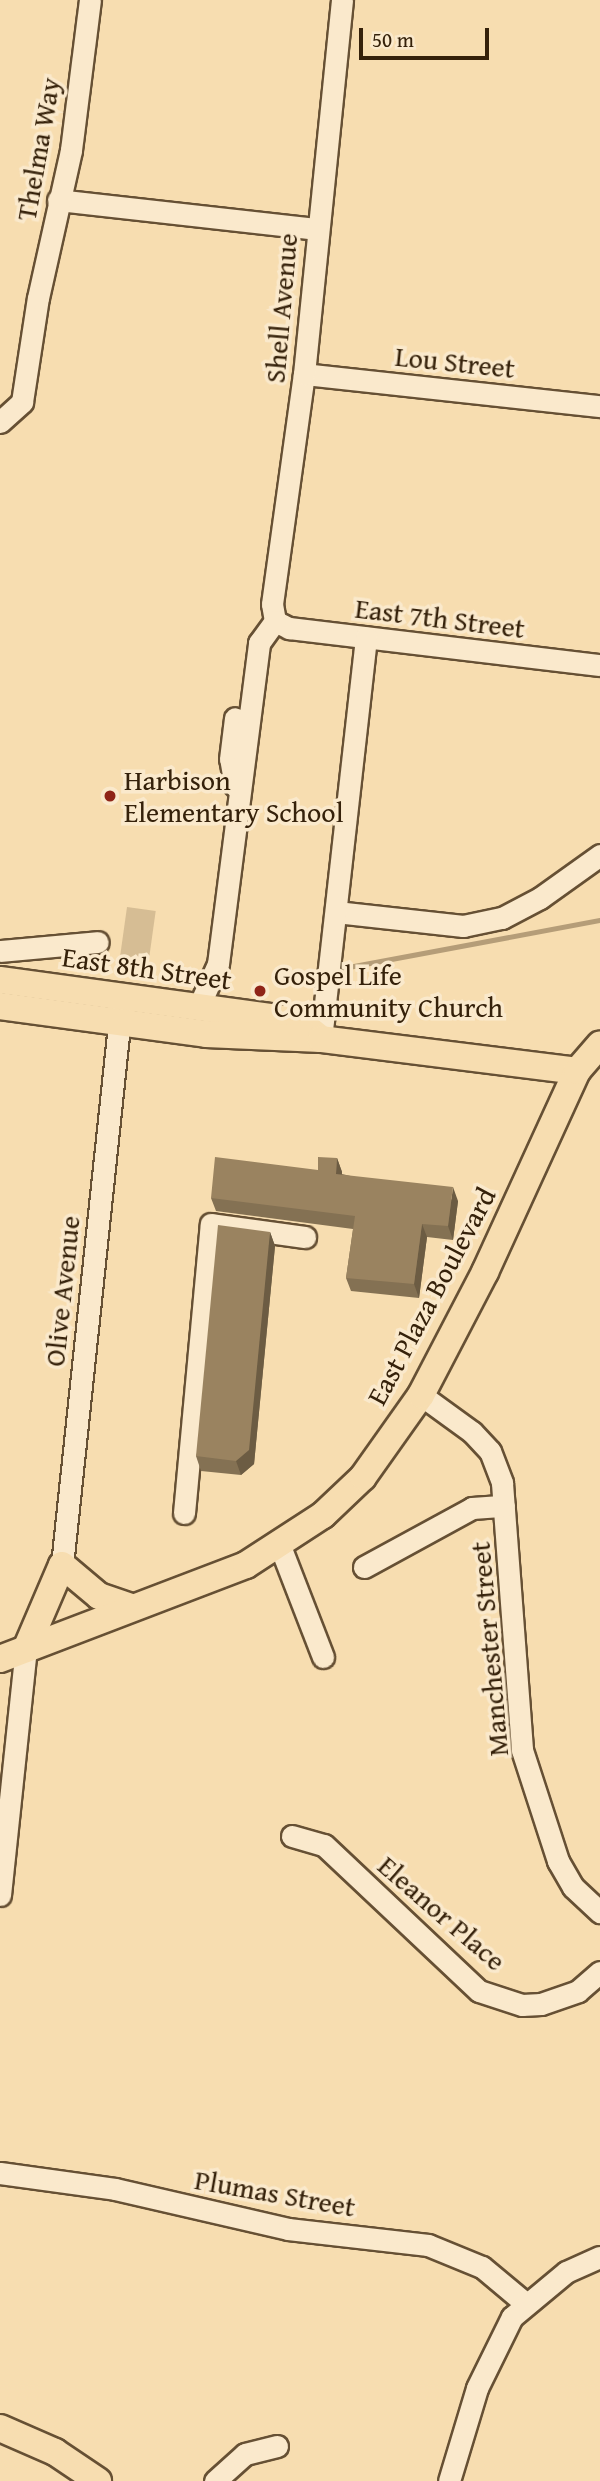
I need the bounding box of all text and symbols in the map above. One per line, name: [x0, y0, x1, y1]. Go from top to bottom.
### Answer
scale bar: [362, 14, 491, 58]
text: 50 m: [372, 24, 414, 55]
street label: Thelma Way: [9, 75, 67, 223]
street label: Shell Avenue: [258, 232, 304, 384]
street label: Lou Street: [394, 339, 516, 385]
street label: East 7th Street: [353, 591, 527, 645]
place label: Harbison Elementary School: [124, 763, 343, 829]
marker: Harbison Elementary School: [102, 788, 118, 804]
street label: East 8th Street: [60, 939, 234, 997]
place label: Gospel Life Community Church: [274, 958, 503, 1024]
marker: Gospel Life Community Church: [252, 983, 268, 999]
street label: East Plaza Boulevard: [359, 1181, 503, 1411]
street label: Olive Avenue: [37, 1214, 87, 1368]
street label: Manchester Street: [463, 1540, 515, 1758]
street label: Eleanor Place: [371, 1849, 513, 1977]
street label: Plumas Street: [192, 2162, 358, 2224]

